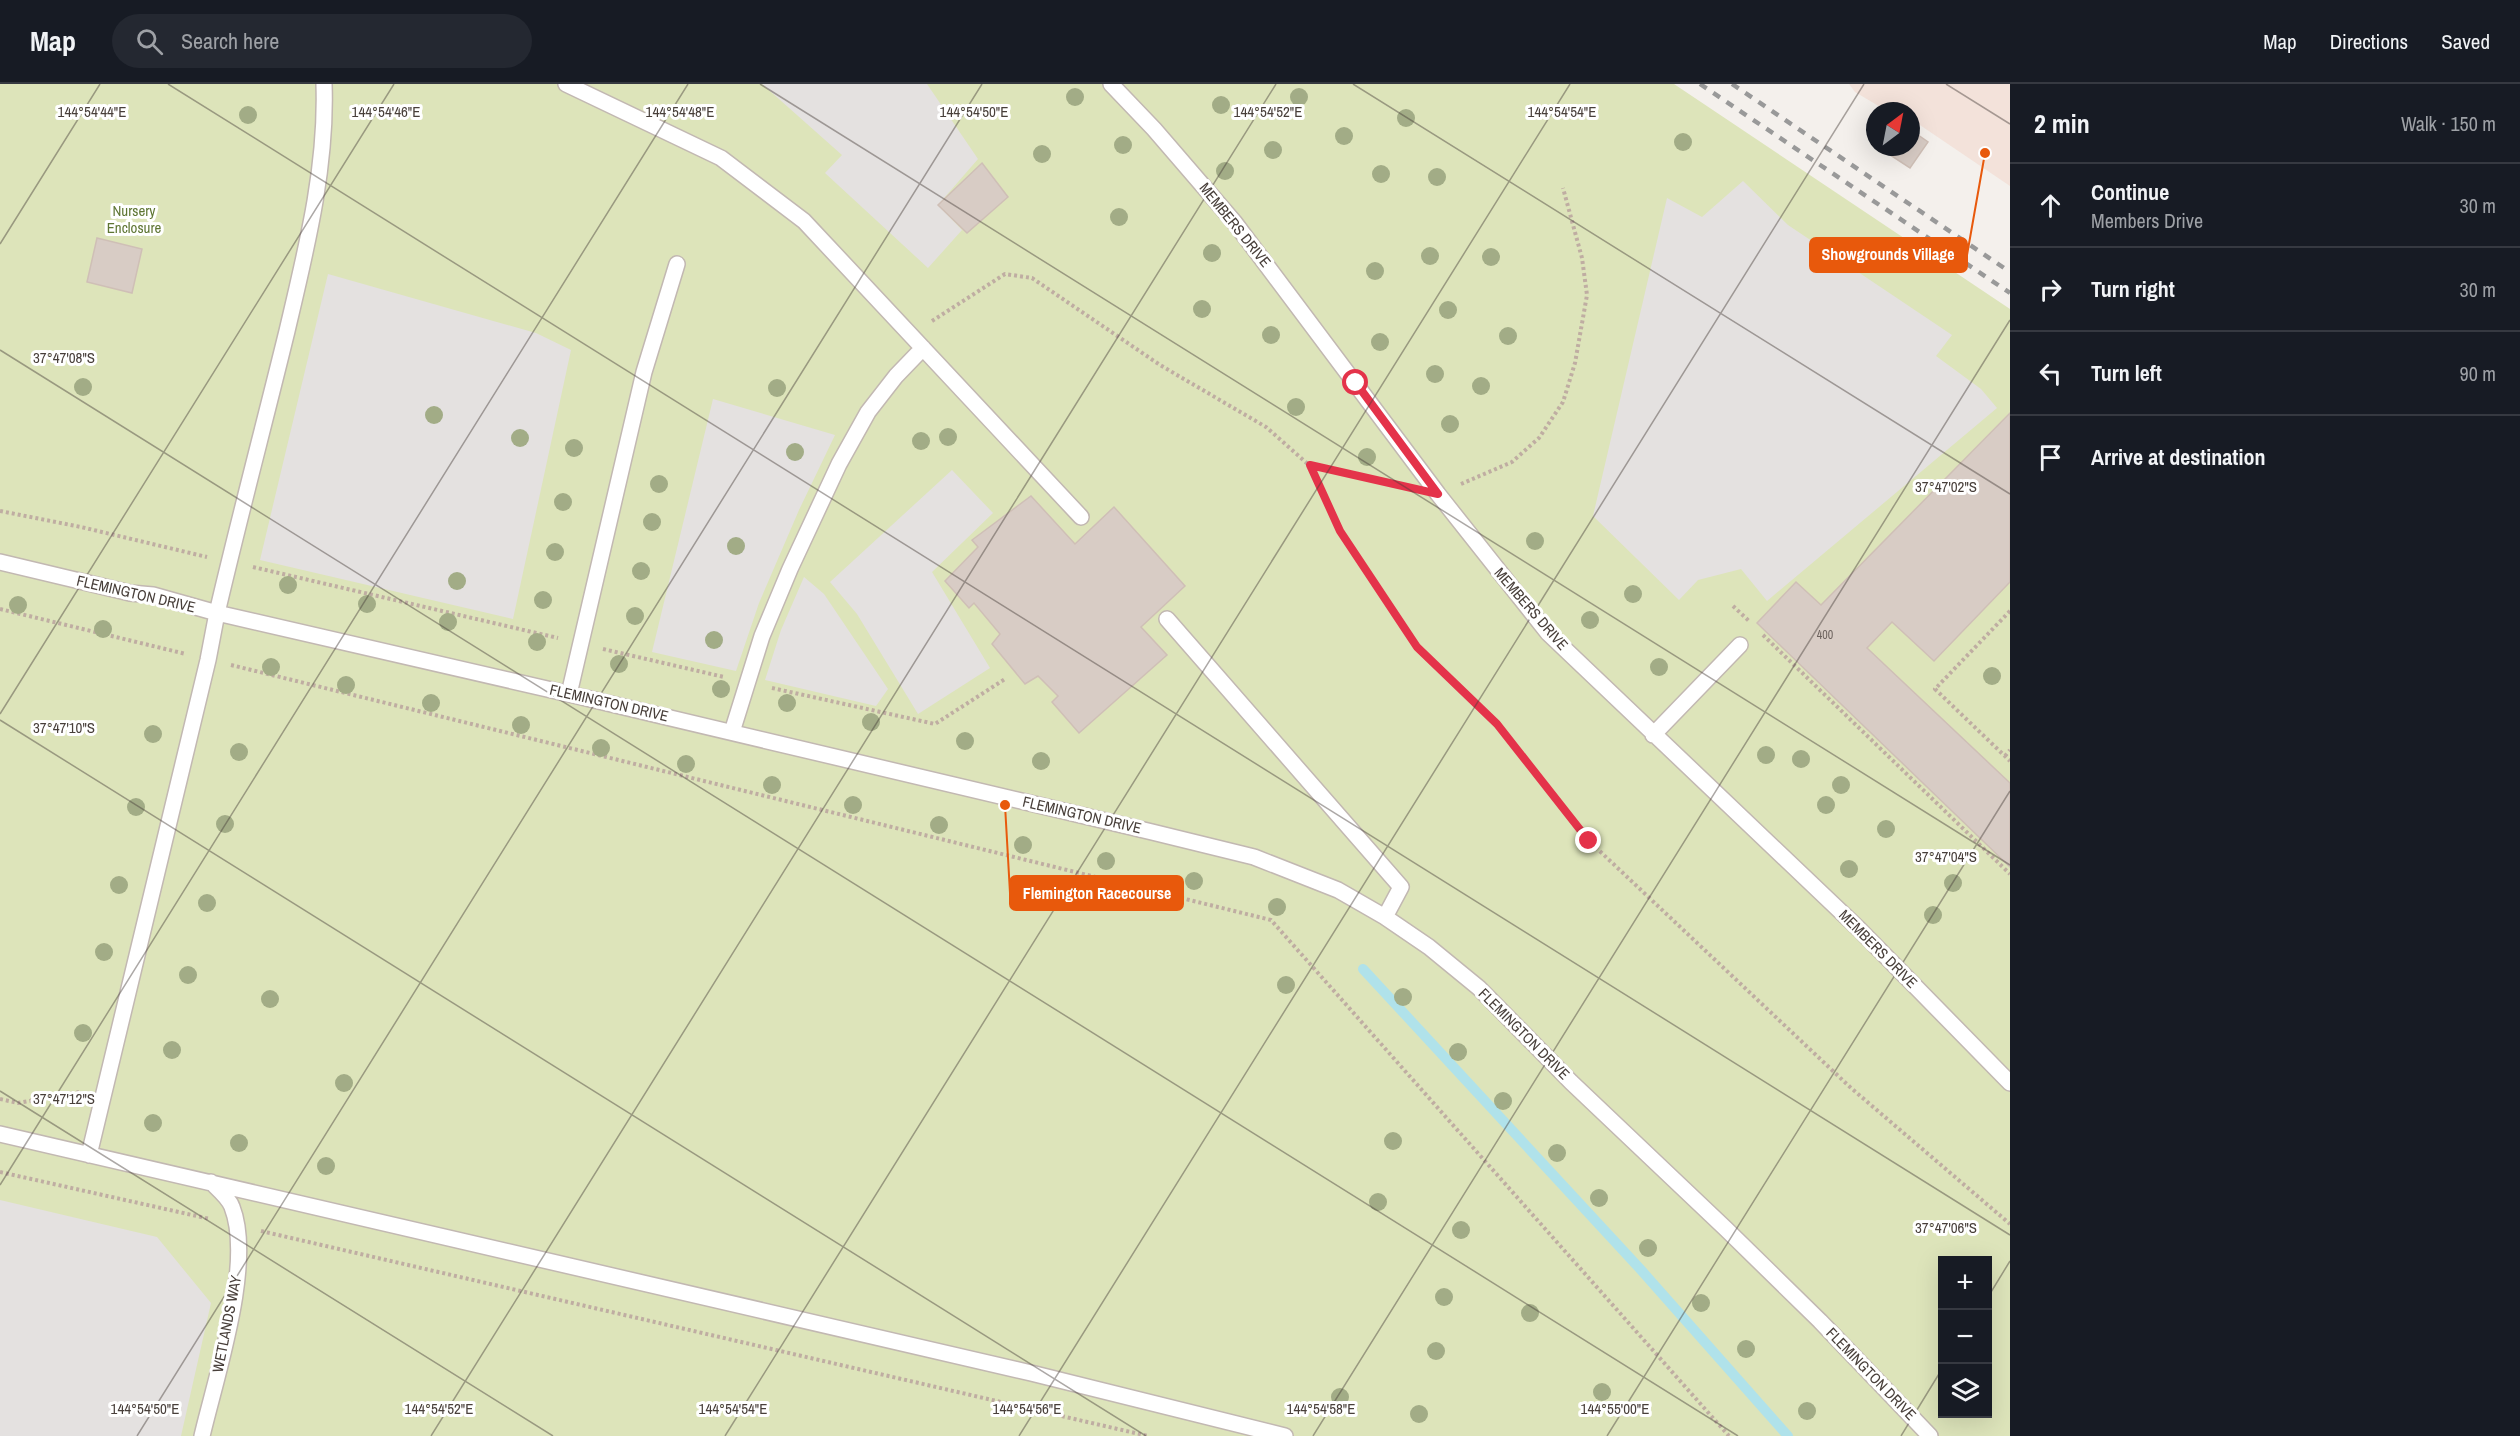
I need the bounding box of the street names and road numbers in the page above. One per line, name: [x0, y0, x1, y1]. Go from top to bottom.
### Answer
street label: MEMBERS DRIVE: [1195, 178, 1276, 271]
street label: MEMBERS DRIVE: [1490, 563, 1573, 655]
street label: FLEMINGTON DRIVE: [75, 570, 198, 617]
street label: FLEMINGTON DRIVE: [548, 679, 671, 726]
street label: FLEMINGTON DRIVE: [1021, 791, 1144, 838]
street label: MEMBERS DRIVE: [1834, 905, 1922, 993]
street label: FLEMINGTON DRIVE: [1474, 983, 1575, 1084]
street label: WETLANDS WAY: [207, 1273, 246, 1374]
street label: FLEMINGTON DRIVE: [1822, 1323, 1921, 1425]

